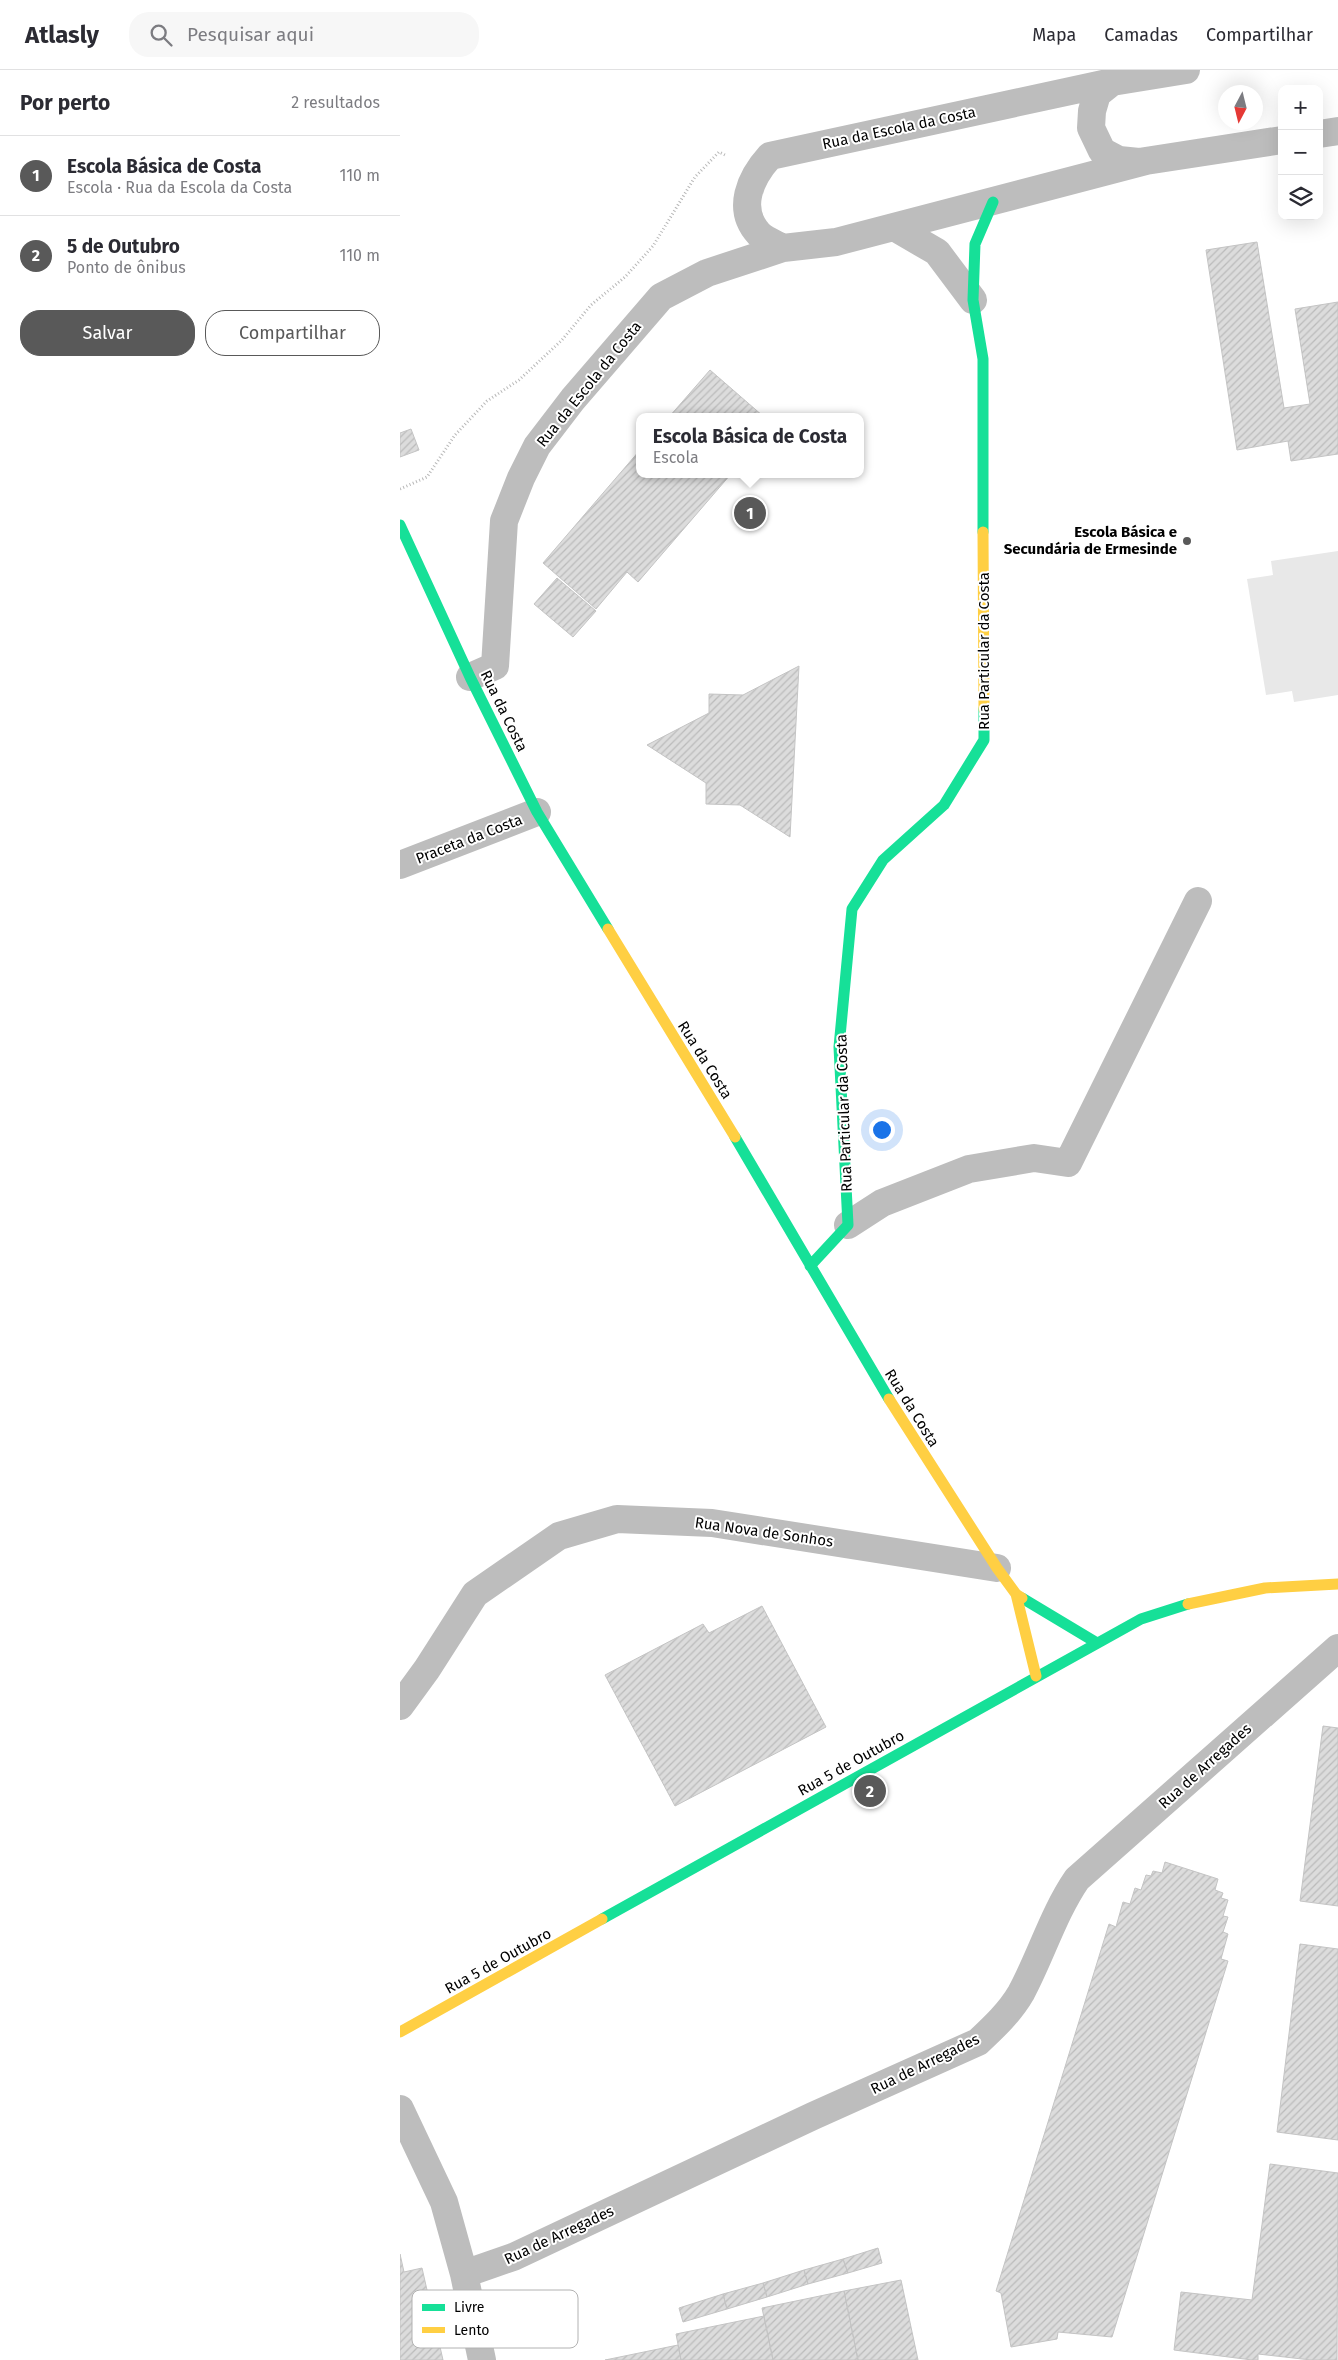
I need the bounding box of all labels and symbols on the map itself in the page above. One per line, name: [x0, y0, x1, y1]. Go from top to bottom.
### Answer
north arrow: [1218, 85, 1263, 130]
street label: Rua da Escola da Costa: [821, 103, 977, 153]
street label: Rua da Escola da Costa: [533, 318, 645, 450]
pin: 1: [734, 494, 766, 532]
place label: Escola Básica e Secundária de Ermesinde: [1004, 523, 1177, 558]
marker: Escola Básica e Secundária de Ermesinde: [1181, 535, 1193, 547]
street label: Rua Particular da Costa: [975, 572, 993, 730]
street label: Rua da Costa: [477, 667, 531, 755]
street label: Praceta da Costa: [413, 810, 525, 868]
street label: Rua da Costa: [674, 1018, 736, 1102]
street label: Rua Particular da Costa: [832, 1034, 856, 1192]
your location: [869, 1117, 895, 1143]
street label: Rua da Costa: [881, 1366, 943, 1450]
street label: Rua Nova de Sonhos: [694, 1513, 834, 1551]
street label: Rua de Arregades: [1155, 1720, 1255, 1812]
street label: Rua 5 de Outubro: [795, 1726, 907, 1800]
pin: 2: [854, 1772, 886, 1810]
street label: Rua 5 de Outubro: [442, 1924, 554, 1998]
street label: Rua de Arregades: [868, 2030, 982, 2098]
street label: Rua de Arregades: [501, 2202, 617, 2268]
legend: [412, 2290, 578, 2348]
text: Livre: [454, 2299, 484, 2316]
text: Lento: [454, 2322, 489, 2339]

